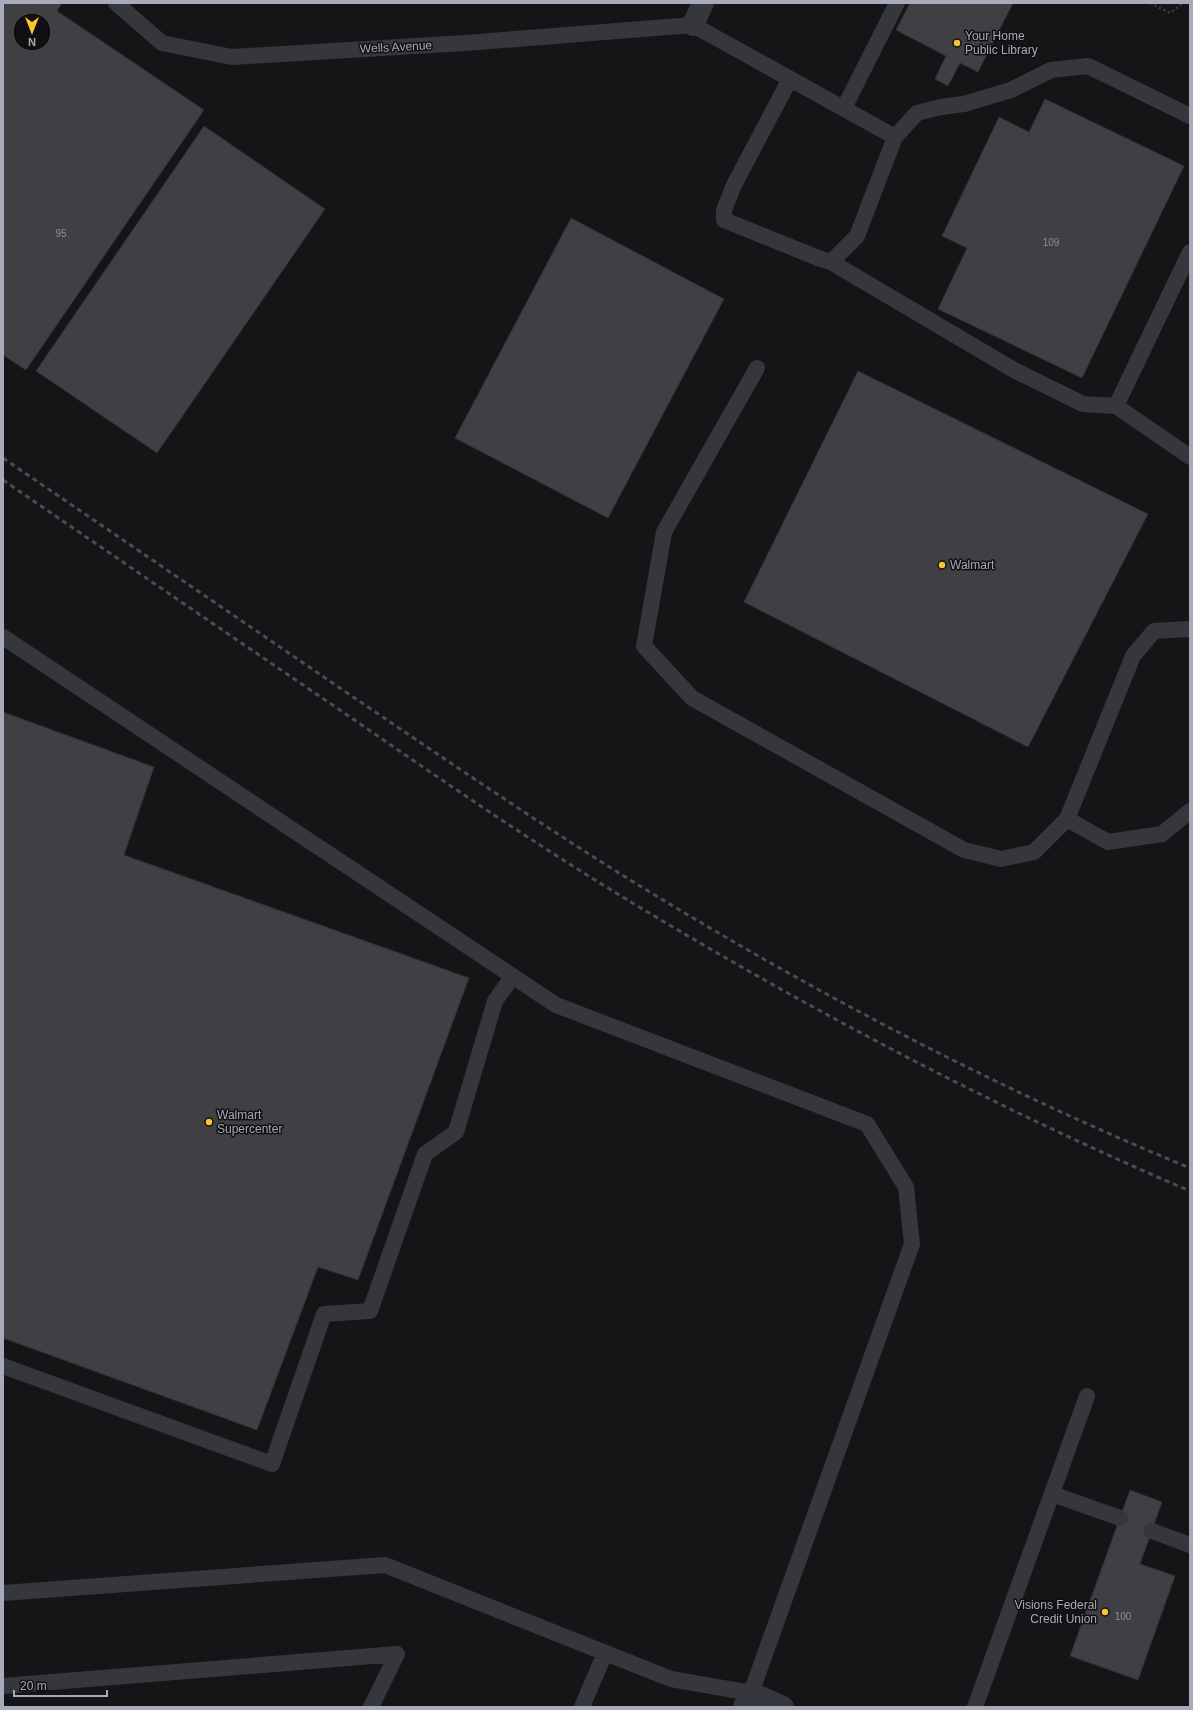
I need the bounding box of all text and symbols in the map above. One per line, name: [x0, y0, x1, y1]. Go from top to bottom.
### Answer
north arrow: [12, 12, 52, 52]
place label: Your Home Public Library: [965, 29, 1038, 57]
text: N: [28, 36, 36, 48]
street label: Wells Avenue: [360, 38, 433, 56]
marker: Your Home Public Library: [952, 38, 962, 48]
house number: 95: [55, 228, 67, 239]
house number: 109: [1043, 237, 1060, 248]
place label: Walmart: [950, 558, 995, 572]
marker: Walmart: [937, 560, 947, 570]
place label: Walmart Supercenter: [217, 1108, 282, 1136]
marker: Walmart Supercenter: [204, 1117, 214, 1127]
place label: Visions Federal Credit Union: [1015, 1598, 1097, 1626]
marker: Visions Federal Credit Union: [1100, 1607, 1110, 1617]
house number: 100: [1115, 1611, 1132, 1622]
scale bar: [14, 1672, 107, 1698]
text: 20 m: [20, 1679, 47, 1693]

